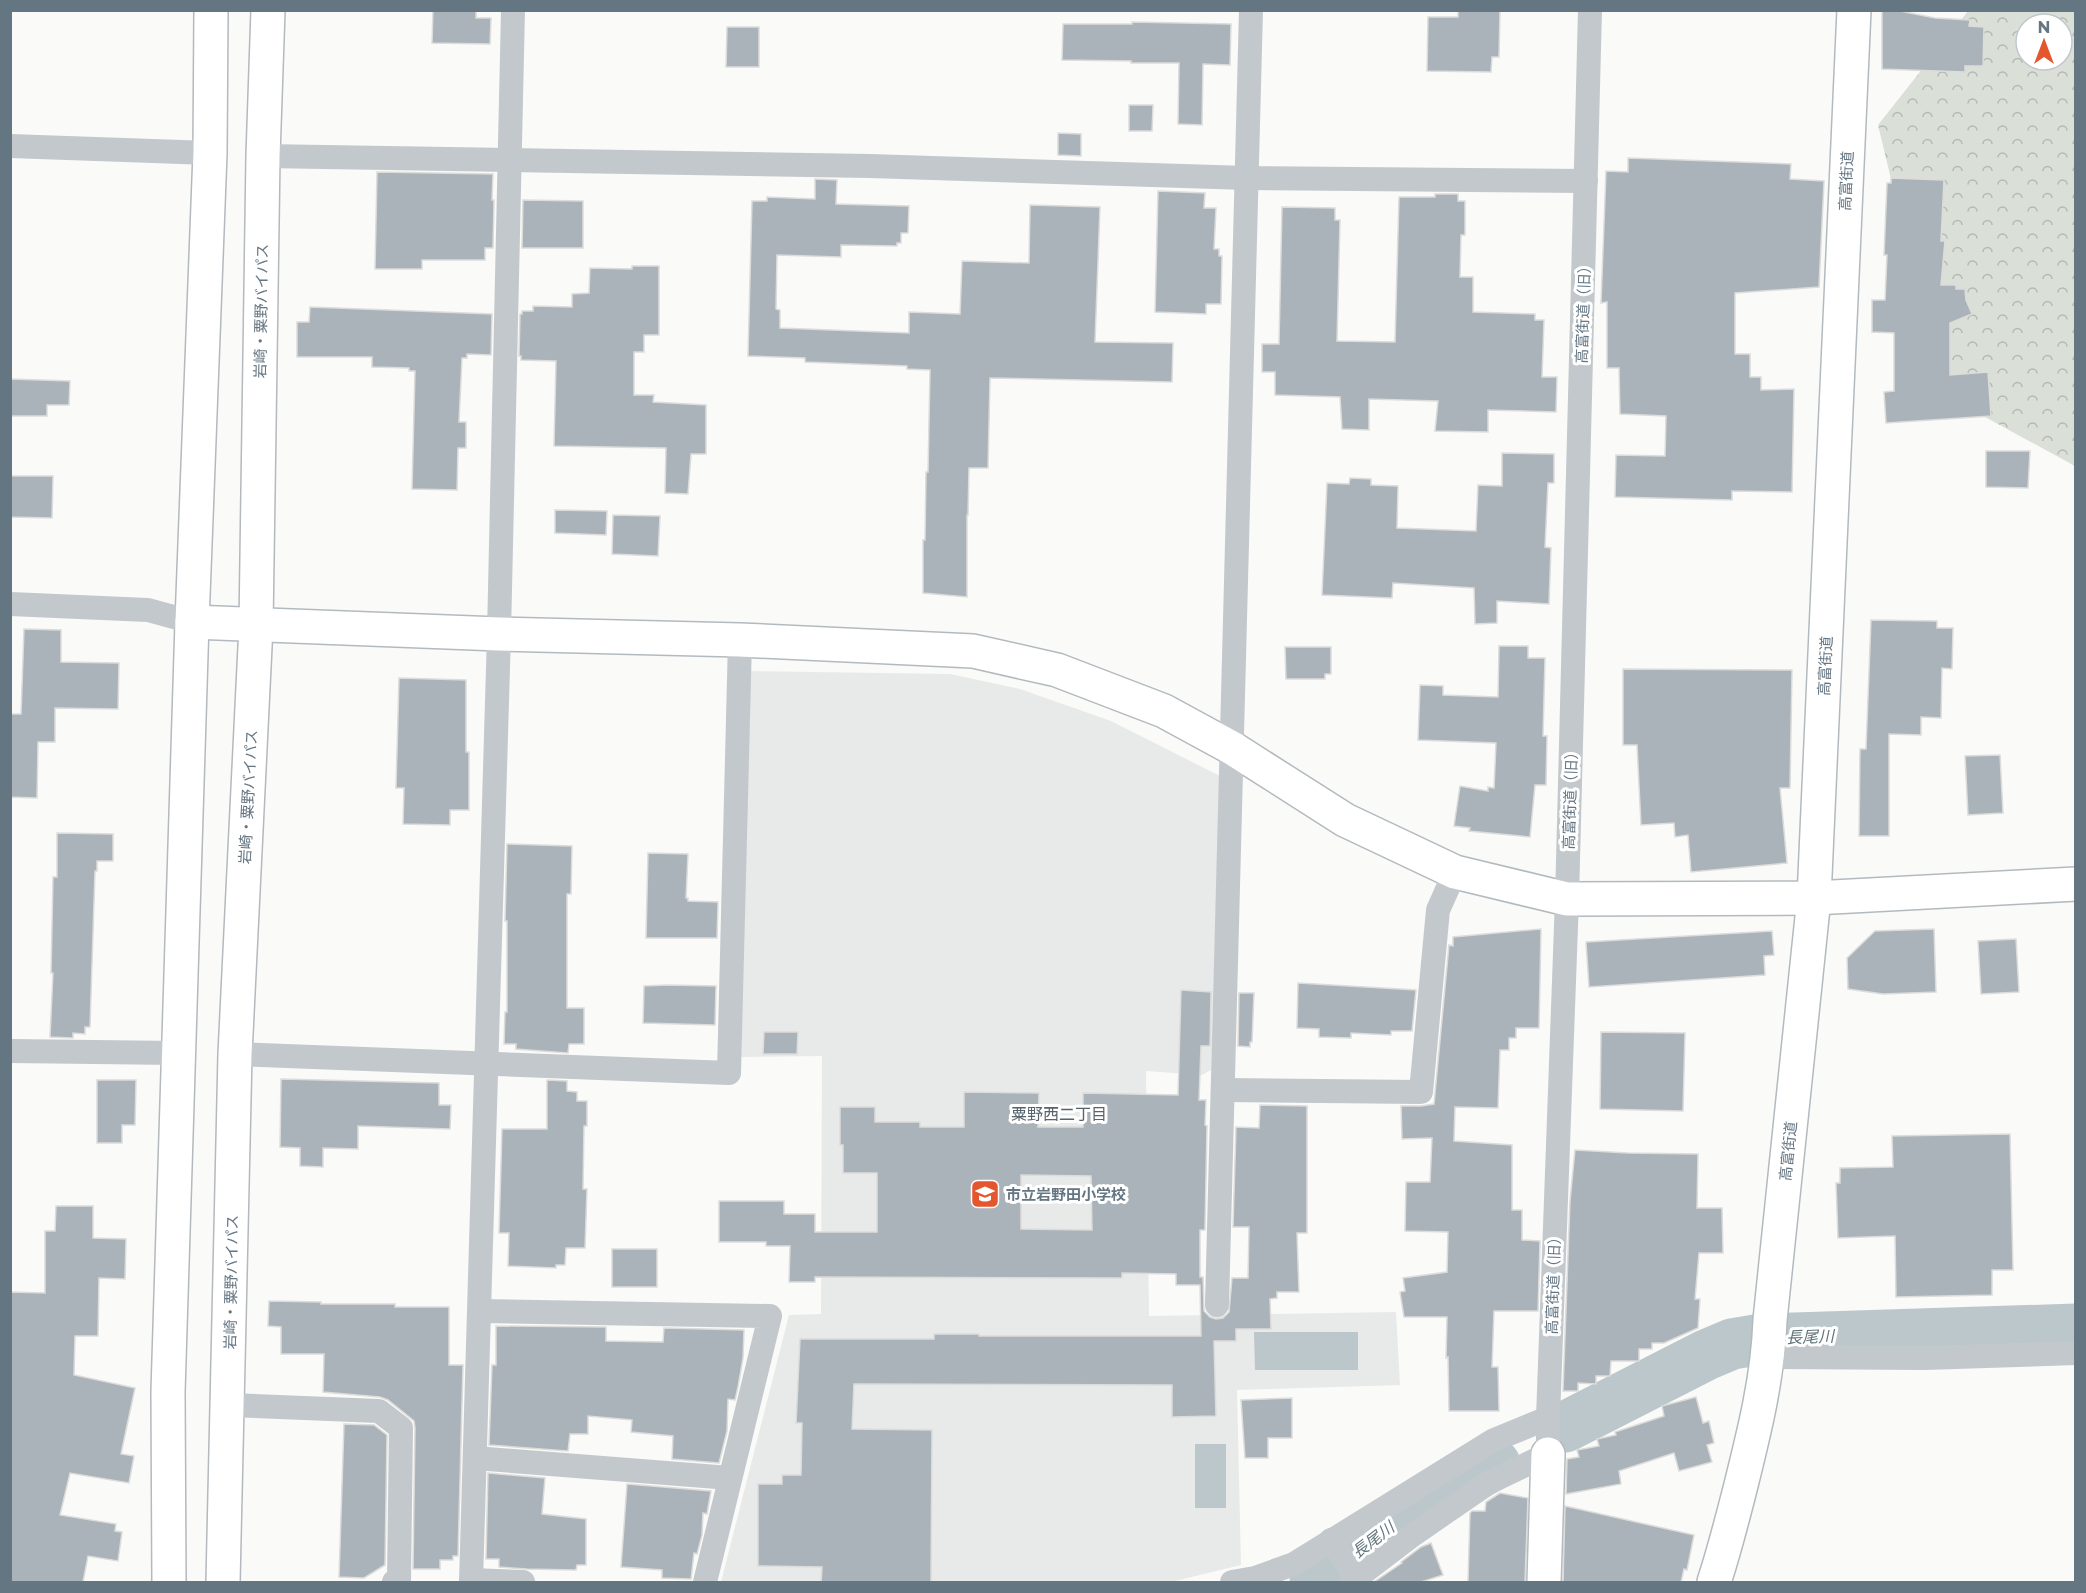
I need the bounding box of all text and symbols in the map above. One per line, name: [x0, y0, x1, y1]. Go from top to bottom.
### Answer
north arrow: [2014, 12, 2074, 72]
text: N: [2038, 18, 2050, 37]
street label: 高富街道: [1835, 151, 1857, 211]
street label: 岩崎・粟野バイパス: [250, 243, 272, 379]
street label: 高富街道（旧）: [1572, 258, 1594, 364]
street label: 高富街道: [1814, 636, 1836, 696]
street label: 岩崎・粟野バイパス: [235, 729, 261, 865]
street label: 高富街道（旧）: [1559, 744, 1581, 850]
district label: 粟野西二丁目: [1011, 1105, 1107, 1124]
street label: 高富街道: [1775, 1120, 1801, 1182]
school or university icon: 市立岩野田小学校: [969, 1178, 1001, 1210]
place label: 市立岩野田小学校: [1006, 1185, 1126, 1204]
street label: 岩崎・粟野バイパス: [220, 1214, 242, 1350]
street label: 高富街道（旧）: [1542, 1229, 1564, 1335]
water label: 長尾川: [1786, 1327, 1836, 1347]
water label: 長尾川: [1348, 1517, 1399, 1562]

